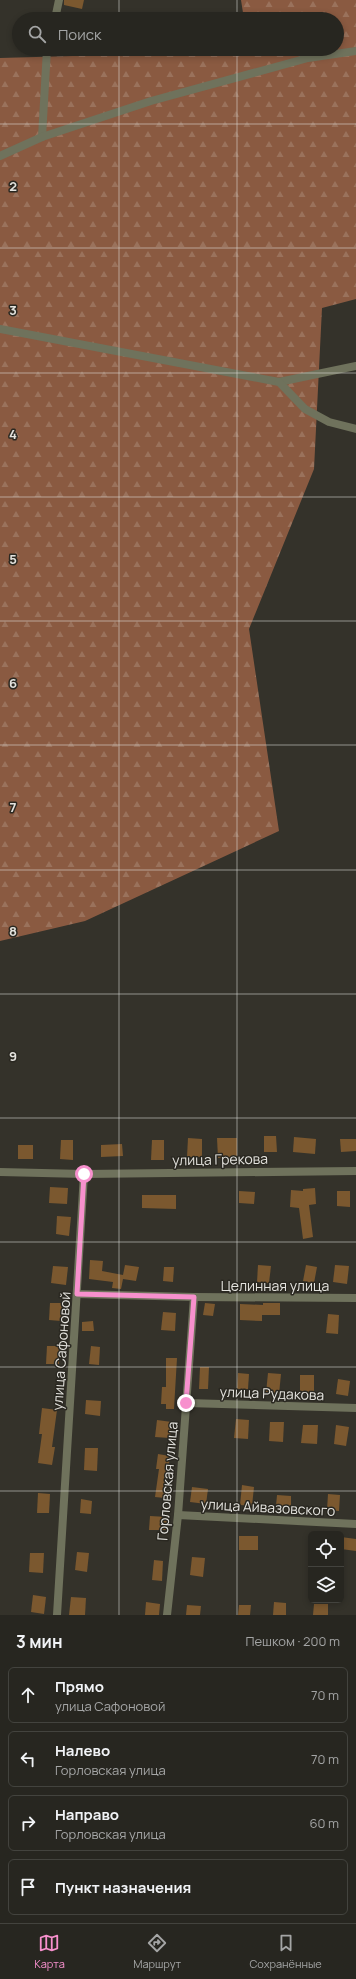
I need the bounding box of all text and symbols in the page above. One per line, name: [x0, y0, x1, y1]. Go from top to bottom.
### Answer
search box: [12, 12, 344, 56]
icon: search: [26, 23, 48, 45]
text: Поиск: [58, 24, 102, 45]
text: 2: [9, 177, 17, 195]
text: 3: [9, 301, 17, 319]
text: 4: [9, 425, 17, 443]
text: 5: [9, 550, 17, 568]
text: 6: [9, 674, 17, 692]
text: 7: [10, 798, 17, 816]
text: 8: [9, 922, 17, 940]
text: 9: [9, 1047, 17, 1065]
street label: улица Грекова: [172, 1149, 268, 1169]
route start: [75, 1165, 93, 1183]
street label: Целинная улица: [221, 1276, 329, 1295]
street label: улица Сафоновой: [47, 1291, 75, 1411]
street label: улица Рудакова: [219, 1382, 325, 1404]
route end: [177, 1394, 195, 1412]
street label: Горловская улица: [152, 1421, 182, 1541]
street label: улица Айвазовского: [200, 1494, 336, 1520]
map controls: [308, 1531, 344, 1603]
button: locate: [308, 1531, 344, 1567]
button: layers: [308, 1567, 344, 1603]
text: 3 мин: [16, 1630, 63, 1653]
text: Пешком · 200 m: [246, 1632, 340, 1650]
text: Прямо: [55, 1676, 104, 1697]
icon: ahead: [17, 1684, 39, 1706]
text: 70 m: [311, 1686, 339, 1704]
text: улица Сафоновой: [55, 1697, 165, 1715]
text: Налево: [55, 1740, 110, 1761]
icon: left: [17, 1748, 39, 1770]
text: 70 m: [311, 1750, 339, 1768]
text: Горловская улица: [55, 1761, 166, 1779]
text: Направо: [55, 1804, 119, 1825]
icon: right: [17, 1812, 39, 1834]
text: 60 m: [309, 1814, 339, 1832]
text: Горловская улица: [55, 1825, 166, 1843]
icon: arrive: [17, 1876, 39, 1898]
text: Пункт назначения: [55, 1877, 191, 1898]
tab: Карта: [34, 1932, 65, 1971]
tab: Маршрут: [133, 1932, 181, 1971]
tab: Сохранённые: [249, 1932, 322, 1971]

